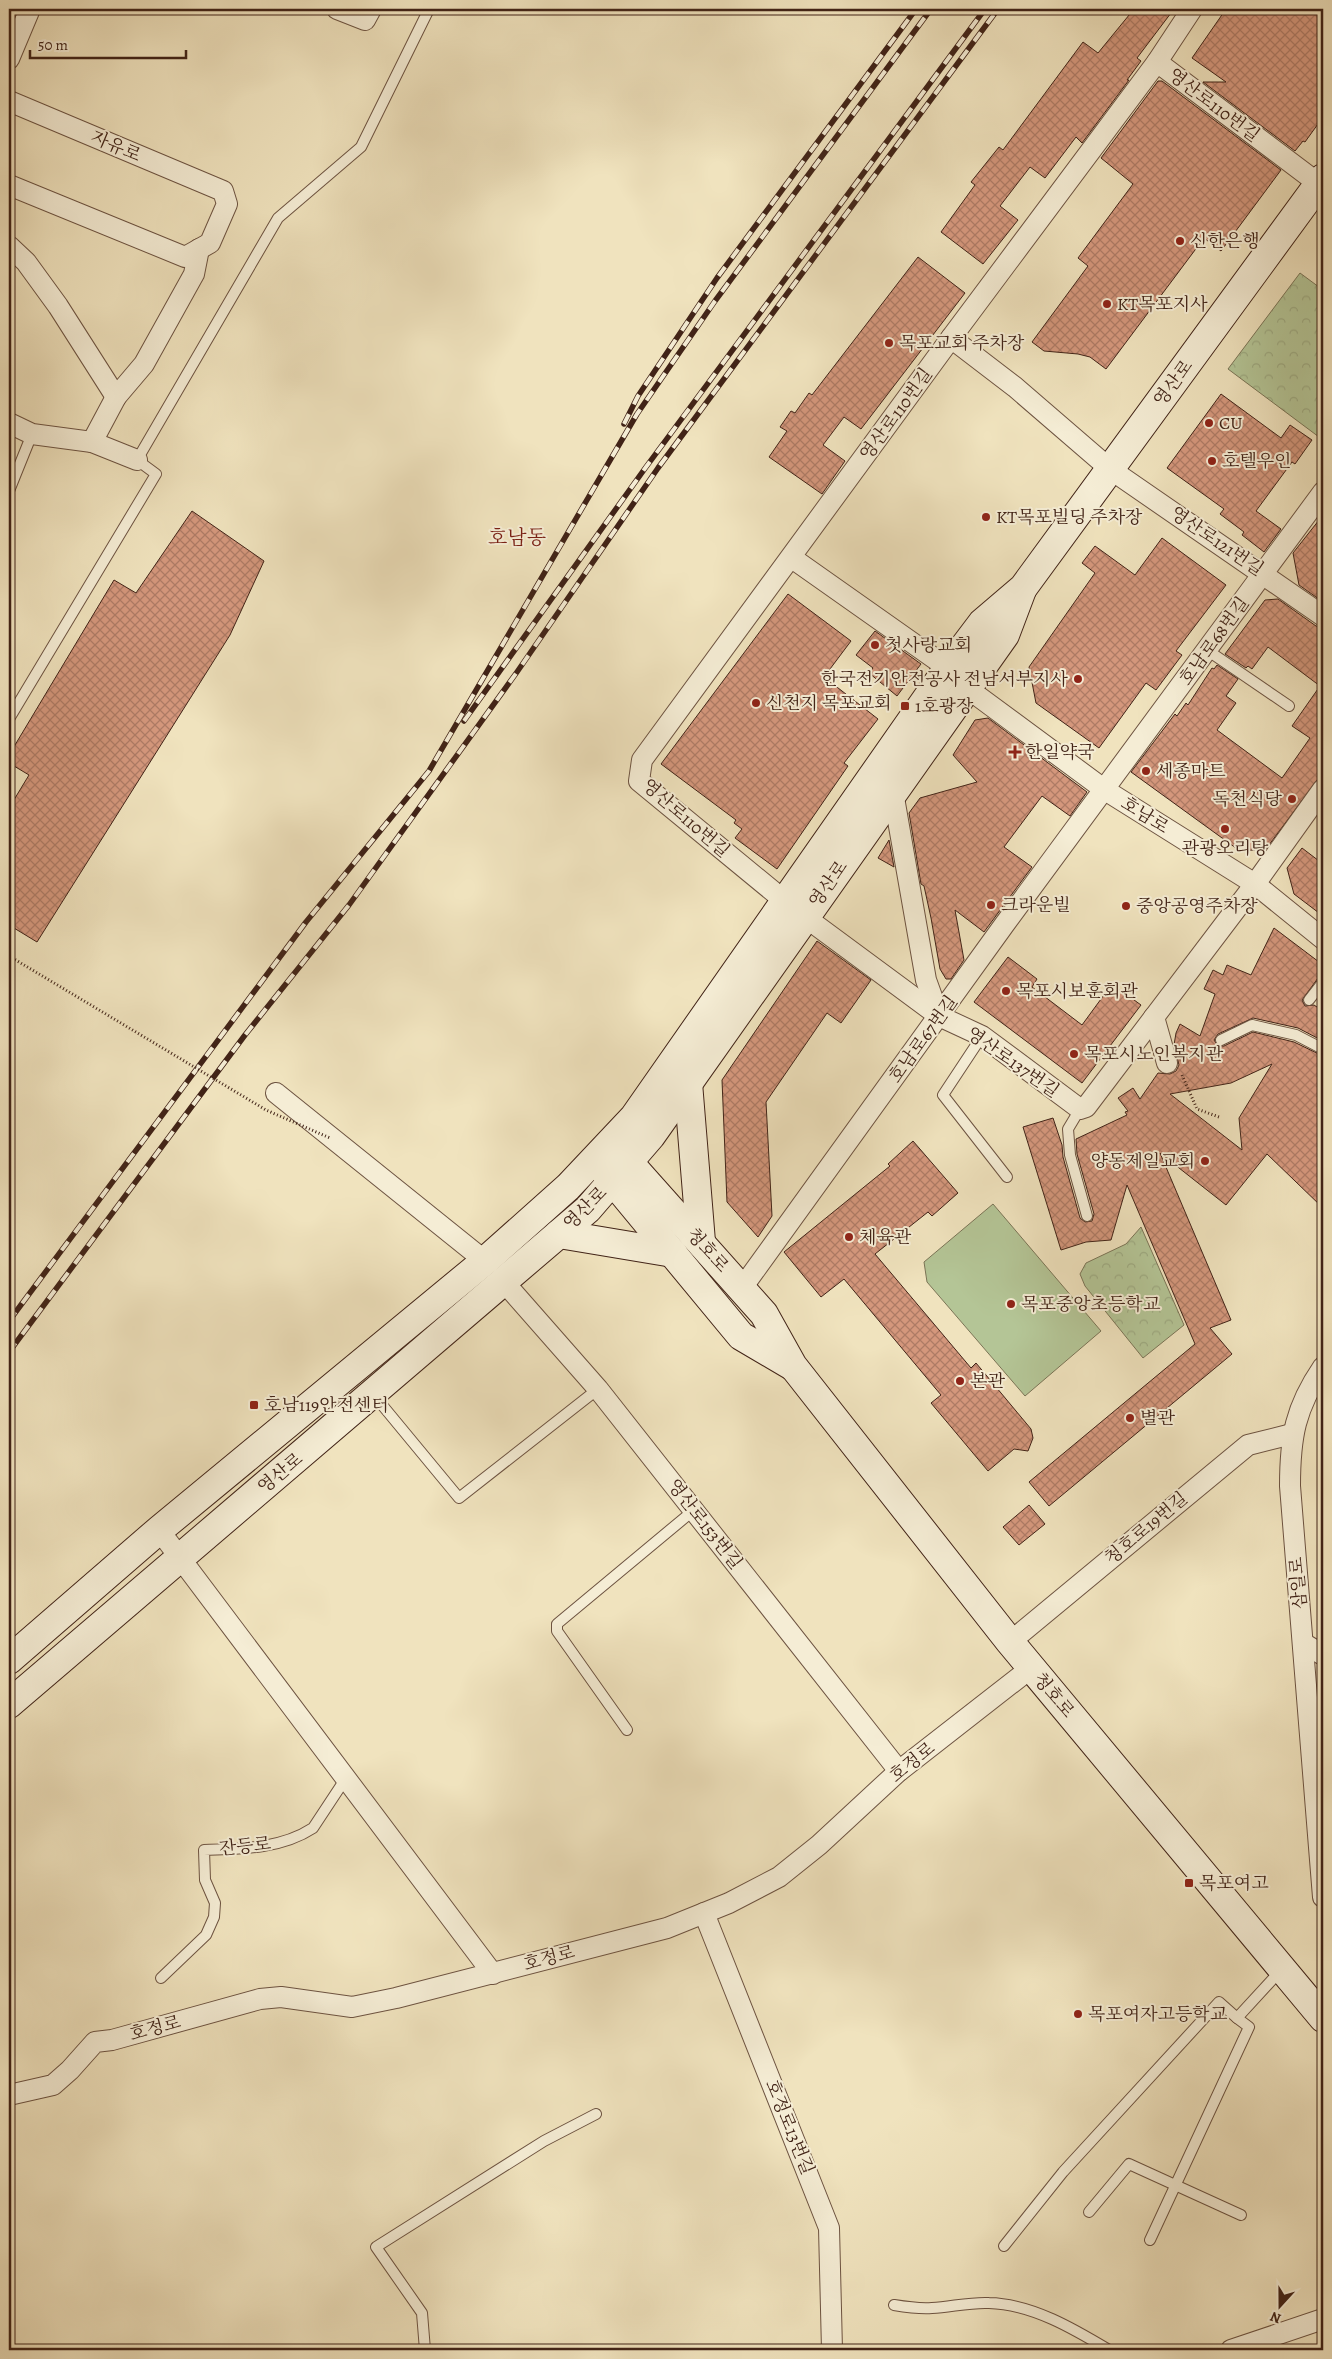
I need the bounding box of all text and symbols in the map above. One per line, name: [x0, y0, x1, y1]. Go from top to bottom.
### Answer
scale bar: [30, 28, 186, 60]
text: 50 m: [38, 35, 68, 55]
street label: 영산로110번길: [1163, 63, 1265, 147]
street label: 자유로: [87, 125, 145, 167]
place label: 신한은행: [1190, 229, 1260, 253]
marker: 신한은행: [1174, 235, 1186, 247]
place label: KT목포지사: [1117, 292, 1208, 316]
marker: KT목포지사: [1101, 298, 1113, 310]
place label: 목포교회 주차장: [899, 331, 1025, 355]
marker: 목포교회 주차장: [883, 337, 895, 349]
street label: 영산로: [1148, 355, 1198, 411]
street label: 영산로110번길: [854, 363, 938, 465]
place label: CU: [1219, 411, 1243, 435]
marker: CU: [1203, 417, 1215, 429]
place label: 호텔우인: [1222, 449, 1292, 473]
marker: 호텔우인: [1206, 455, 1218, 467]
street label: 영산로121번길: [1166, 501, 1268, 581]
place label: KT목포빌딩 주차장: [996, 505, 1143, 529]
marker: KT목포빌딩 주차장: [980, 511, 992, 523]
district label: 호남동: [488, 524, 546, 551]
street label: 호남로68번길: [1174, 592, 1254, 690]
place label: 첫사랑교회: [885, 633, 972, 657]
marker: 첫사랑교회: [869, 639, 881, 651]
place label: 한국전기안전공사 전남서부지사: [821, 667, 1069, 691]
marker: 한국전기안전공사 전남서부지사: [1072, 673, 1084, 685]
place label: 신천지 목포교회: [766, 691, 891, 715]
place label: 1호광장: [915, 694, 974, 718]
marker: 신천지 목포교회: [750, 697, 762, 709]
marker: 1호광장: [899, 700, 911, 712]
place label: 한일약국: [1025, 740, 1095, 764]
marker: 한일약국: [1009, 746, 1021, 758]
place label: 세종마트: [1156, 759, 1226, 783]
marker: 세종마트: [1140, 765, 1152, 777]
street label: 영산로110번길: [637, 773, 735, 863]
place label: 독천식당: [1212, 787, 1283, 811]
street label: 호남로: [1117, 791, 1173, 839]
marker: 독천식당: [1286, 793, 1298, 805]
marker: 관광오리탕: [1219, 823, 1231, 835]
place label: 관광오리탕: [1182, 836, 1269, 860]
street label: 영산로: [803, 856, 853, 912]
place label: 크라운빌: [1001, 893, 1071, 917]
place label: 중앙공영주차장: [1136, 894, 1258, 918]
marker: 크라운빌: [985, 899, 997, 911]
marker: 중앙공영주차장: [1120, 900, 1132, 912]
place label: 목포시보훈회관: [1016, 979, 1138, 1003]
marker: 목포시보훈회관: [1000, 985, 1012, 997]
street label: 호남로67번길: [883, 990, 963, 1088]
street label: 영산로137번길: [962, 1021, 1064, 1103]
place label: 목포시노인복지관: [1084, 1042, 1224, 1066]
marker: 목포시노인복지관: [1068, 1048, 1080, 1060]
place label: 양동제일교회: [1091, 1149, 1195, 1173]
marker: 양동제일교회: [1199, 1155, 1211, 1167]
street label: 영산로: [558, 1181, 612, 1235]
street label: 청호로: [682, 1223, 734, 1277]
place label: 체육관: [859, 1225, 912, 1249]
marker: 체육관: [843, 1231, 855, 1243]
place label: 목포중앙초등학교: [1021, 1292, 1161, 1316]
marker: 목포중앙초등학교: [1005, 1298, 1017, 1310]
place label: 본관: [970, 1369, 1005, 1393]
marker: 본관: [954, 1375, 966, 1387]
place label: 호남119안전센터: [264, 1393, 389, 1417]
marker: 호남119안전센터: [248, 1399, 260, 1411]
place label: 별관: [1140, 1406, 1175, 1430]
marker: 별관: [1124, 1412, 1136, 1424]
street label: 영산로: [252, 1447, 308, 1499]
street label: 영산로153번길: [662, 1474, 748, 1574]
street label: 청호로19번길: [1099, 1486, 1193, 1570]
street label: 삼일로: [1284, 1556, 1312, 1610]
street label: 청호로: [1028, 1667, 1080, 1723]
street label: 호정로: [884, 1736, 940, 1788]
street label: 잔등로: [218, 1831, 272, 1861]
place label: 목포여고: [1199, 1871, 1269, 1895]
marker: 목포여고: [1183, 1877, 1195, 1889]
street label: 호정로: [521, 1940, 577, 1976]
place label: 목포여자고등학교: [1088, 2002, 1228, 2026]
marker: 목포여자고등학교: [1072, 2008, 1084, 2020]
street label: 호정로: [127, 2010, 183, 2046]
street label: 호정로13번길: [760, 2076, 820, 2178]
north arrow: [1254, 2282, 1304, 2332]
text: N: [1267, 2307, 1284, 2328]

